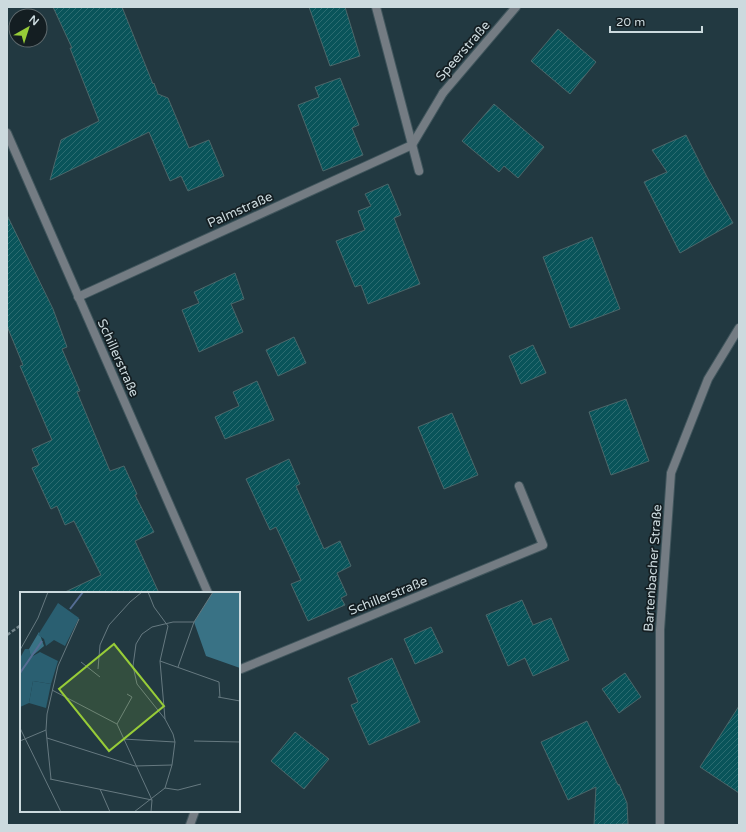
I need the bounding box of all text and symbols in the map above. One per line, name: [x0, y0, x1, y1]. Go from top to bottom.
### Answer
north arrow: [8, 8, 48, 48]
scale bar: [610, 8, 702, 34]
text: N: [26, 13, 42, 28]
text: 20 m: [616, 15, 645, 29]
street label: Speerstraße: [433, 18, 493, 84]
street label: Palmstraße: [205, 189, 275, 231]
street label: Schillerstraße: [94, 317, 142, 399]
street label: Bartenbacher Straße: [641, 504, 665, 632]
street label: Schillerstraße: [346, 573, 430, 619]
inset map: [20, 592, 240, 812]

